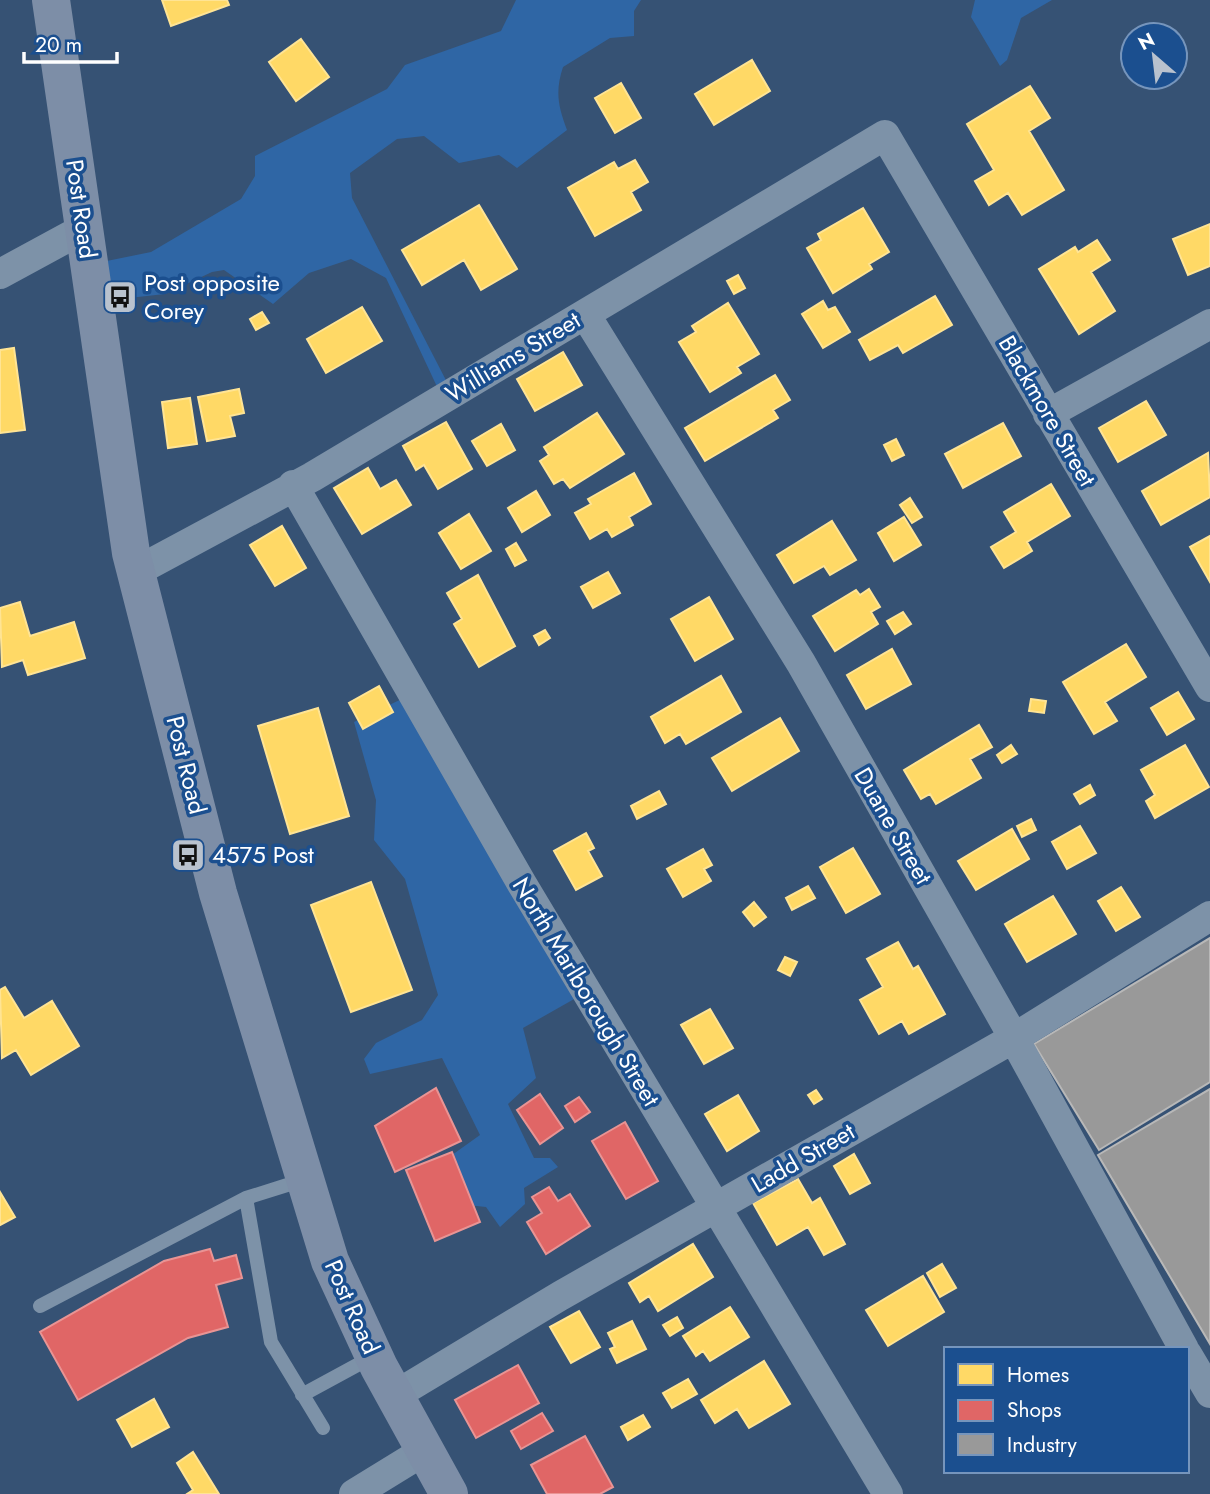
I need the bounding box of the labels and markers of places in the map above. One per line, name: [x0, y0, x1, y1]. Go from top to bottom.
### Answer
place label: Post opposite Corey: [144, 265, 280, 328]
bus stop icon: Post opposite Corey: [101, 278, 139, 316]
bus stop icon: 4575 Post: [169, 836, 207, 874]
place label: 4575 Post: [212, 837, 314, 872]

